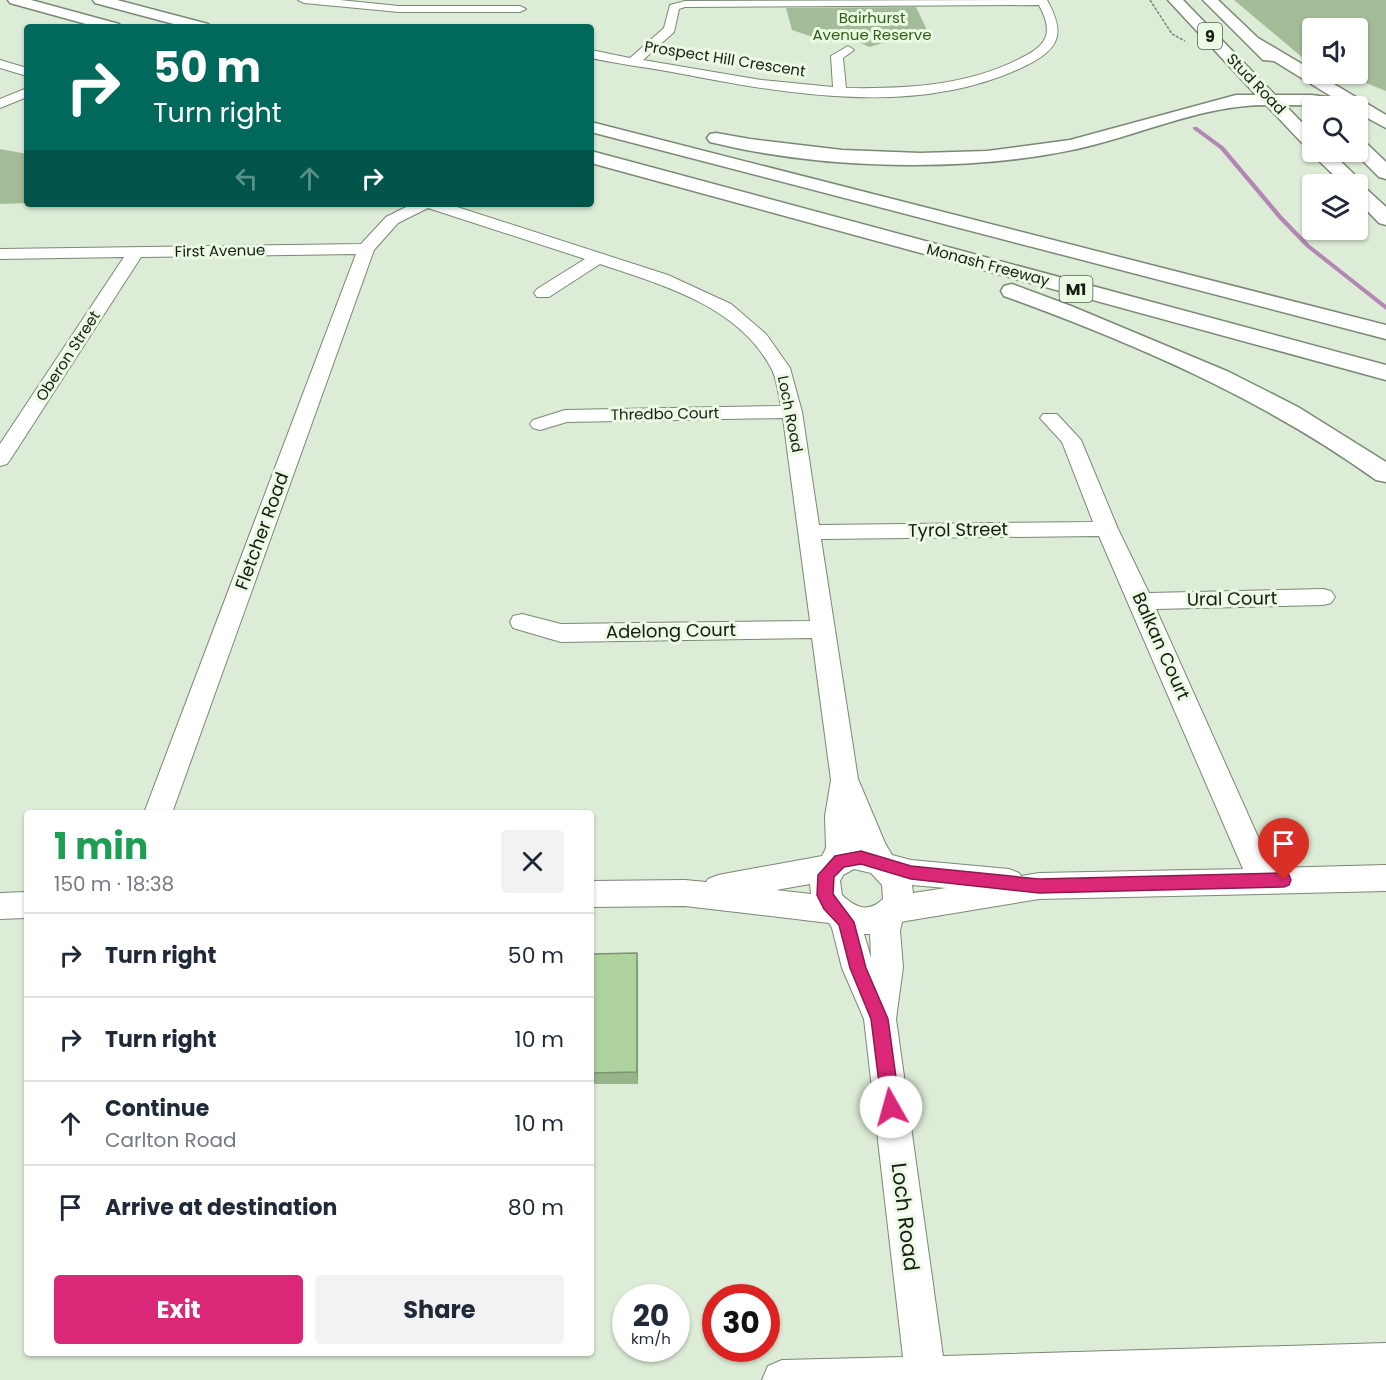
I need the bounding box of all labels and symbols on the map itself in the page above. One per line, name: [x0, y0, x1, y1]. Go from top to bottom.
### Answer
park label: Bairhurst Avenue Reserve: [812, 7, 932, 45]
road number: 9: [1198, 23, 1222, 49]
street label: Prospect Hill Crescent: [643, 35, 807, 82]
street label: Stud Road: [1222, 49, 1291, 119]
street label: Monash Freeway: [924, 238, 1052, 291]
street label: First Avenue: [175, 239, 265, 262]
road number: M1: [1060, 276, 1092, 302]
street label: Oberon Street: [30, 306, 105, 405]
street label: Loch Road: [773, 374, 808, 454]
street label: Thredbo Court: [611, 402, 719, 425]
street label: Fletcher Road: [229, 469, 294, 593]
street label: Tyrol Street: [908, 516, 1008, 543]
street label: Ural Court: [1187, 585, 1277, 612]
street label: Balkan Court: [1127, 588, 1196, 704]
street label: Adelong Court: [606, 617, 736, 644]
pin: [1258, 818, 1309, 880]
position arrow: [859, 1075, 923, 1139]
street label: Loch Road: [884, 1161, 927, 1273]
speed limit sign: 30: [702, 1284, 780, 1362]

